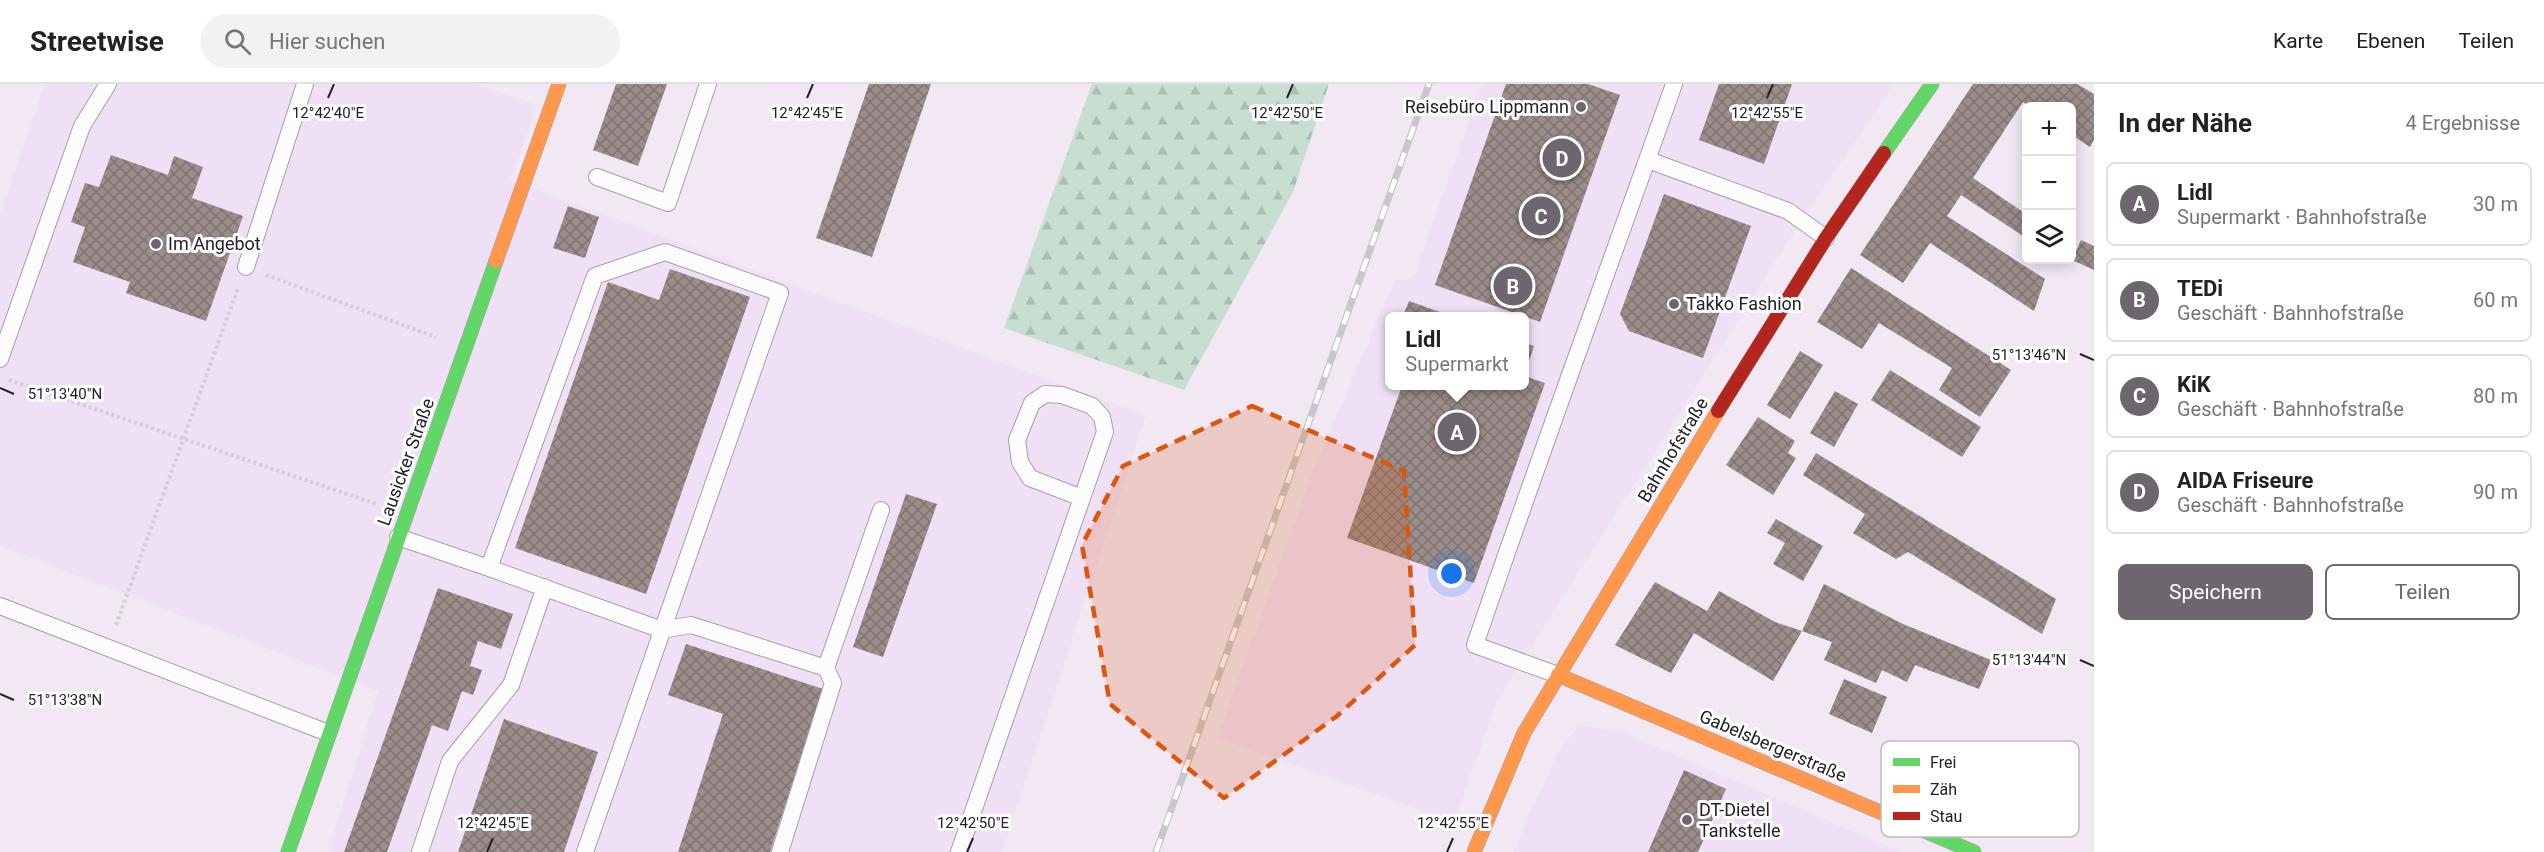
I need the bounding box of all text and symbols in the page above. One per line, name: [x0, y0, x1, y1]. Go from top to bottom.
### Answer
search box: [200, 14, 620, 68]
text: Streetwise: [30, 25, 164, 58]
icon: search: [221, 25, 254, 58]
text: Hier suchen: [269, 29, 385, 54]
text: Karte: [2273, 29, 2323, 53]
text: Ebenen: [2356, 29, 2425, 53]
text: Teilen: [2458, 29, 2514, 53]
place label: Reisebüro Lippmann: [1405, 96, 1569, 117]
marker: Reisebüro Lippmann: [1574, 100, 1588, 114]
map controls: [2022, 102, 2076, 264]
button: +: [2022, 102, 2076, 156]
text: 12°42'40"E: [292, 104, 365, 122]
text: 12°42'45"E: [771, 104, 844, 122]
text: 12°42'50"E: [1251, 104, 1324, 122]
text: 12°42'55"E: [1731, 104, 1804, 122]
text: In der Nähe: [2118, 108, 2252, 138]
text: 4 Ergebnisse: [2406, 111, 2520, 135]
pin: D: [1542, 136, 1582, 181]
button: −: [2022, 156, 2076, 210]
text: Lidl: [2177, 180, 2213, 205]
text: A: [2133, 192, 2146, 216]
text: 30 m: [2473, 192, 2518, 216]
pin: C: [1522, 194, 1560, 238]
text: Supermarkt · Bahnhofstraße: [2177, 205, 2427, 229]
button: layers: [2022, 210, 2076, 264]
place label: Im Angebot: [168, 233, 261, 254]
marker: Im Angebot: [149, 237, 163, 251]
pin: B: [1494, 264, 1532, 308]
text: TEDi: [2177, 276, 2223, 301]
text: B: [2133, 288, 2146, 312]
text: 60 m: [2473, 288, 2518, 312]
place label: Takko Fashion: [1686, 293, 1802, 314]
marker: Takko Fashion: [1667, 297, 1681, 311]
text: Geschäft · Bahnhofstraße: [2177, 301, 2404, 325]
popup: [1385, 312, 1529, 390]
text: Lidl: [1405, 327, 1441, 352]
text: 51°13'46"N: [1992, 346, 2066, 364]
text: Supermarkt: [1405, 352, 1509, 376]
text: KiK: [2177, 372, 2211, 397]
text: C: [2133, 384, 2146, 408]
text: 80 m: [2473, 384, 2518, 408]
text: 51°13'40"N: [28, 385, 102, 403]
street label: Bahnhofstraße: [1633, 394, 1712, 506]
street label: Lausicker Straße: [373, 395, 438, 528]
text: Geschäft · Bahnhofstraße: [2177, 397, 2404, 421]
pin: A: [1438, 410, 1476, 454]
text: AIDA Friseure: [2177, 468, 2313, 493]
text: D: [2133, 480, 2146, 504]
text: 90 m: [2473, 480, 2518, 504]
text: Geschäft · Bahnhofstraße: [2177, 493, 2404, 517]
your location: [1437, 559, 1466, 588]
button: Speichern: [2118, 564, 2313, 620]
button: Teilen: [2325, 564, 2520, 620]
text: 51°13'44"N: [1992, 651, 2066, 669]
text: 51°13'38"N: [28, 691, 102, 709]
street label: Gabelsbergerstraße: [1697, 705, 1850, 786]
legend: [1881, 741, 2079, 837]
text: Frei: [1930, 753, 1956, 772]
text: Zäh: [1930, 780, 1957, 799]
place label: DT-Dietel Tankstelle: [1699, 799, 1781, 841]
text: Stau: [1930, 807, 1962, 826]
marker: DT-Dietel Tankstelle: [1680, 813, 1694, 827]
text: 12°42'45"E: [457, 814, 530, 832]
text: 12°42'50"E: [937, 814, 1010, 832]
text: 12°42'55"E: [1417, 814, 1490, 832]

